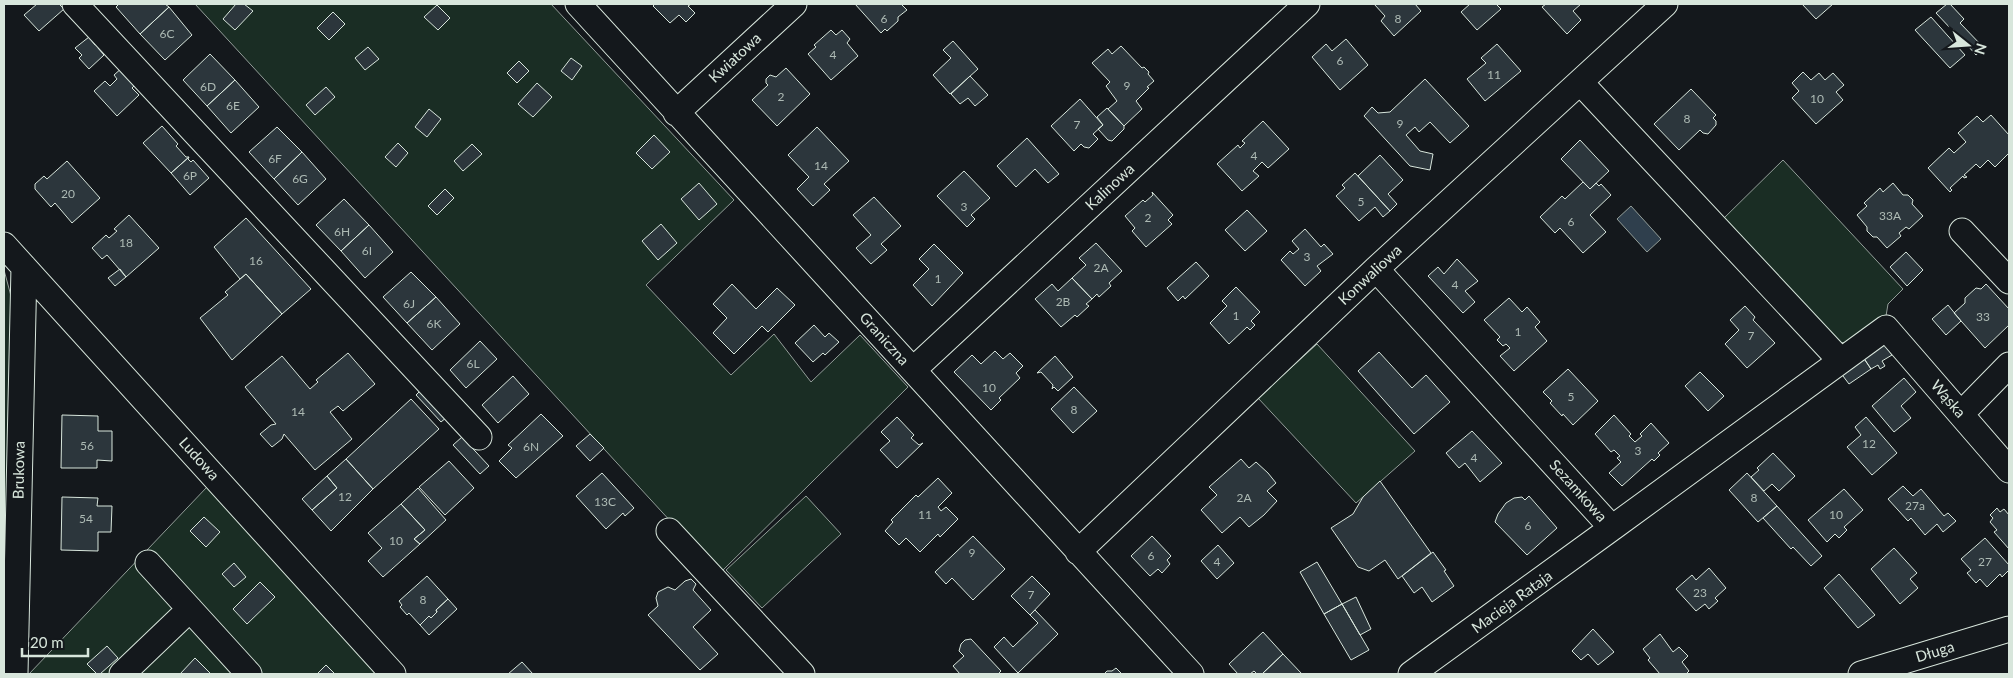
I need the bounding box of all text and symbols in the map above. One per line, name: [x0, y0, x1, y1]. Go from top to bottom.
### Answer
house number: 6: [881, 11, 888, 26]
house number: 8: [1395, 11, 1402, 26]
north arrow: [1943, 20, 1993, 70]
house number: 6C: [160, 26, 174, 41]
street label: Kwiatowa: [704, 29, 764, 86]
text: N: [1971, 41, 1991, 57]
house number: 4: [830, 47, 837, 62]
house number: 6: [1337, 53, 1344, 68]
house number: 11: [1487, 67, 1501, 82]
house number: 9: [1124, 78, 1131, 93]
house number: 6D: [200, 79, 216, 94]
house number: 2: [778, 89, 785, 104]
house number: 10: [1810, 91, 1824, 106]
house number: 6E: [226, 98, 240, 113]
house number: 8: [1684, 111, 1691, 126]
house number: 9: [1397, 116, 1404, 131]
house number: 7: [1074, 117, 1081, 132]
house number: 4: [1251, 148, 1258, 163]
house number: 6F: [268, 151, 282, 166]
house number: 14: [814, 158, 828, 173]
street label: Kalinowa: [1081, 159, 1138, 213]
house number: 6P: [183, 168, 197, 183]
house number: 6G: [292, 171, 308, 186]
house number: 20: [61, 186, 75, 201]
house number: 5: [1358, 194, 1365, 209]
house number: 3: [961, 199, 968, 214]
house number: 33A: [1879, 208, 1902, 223]
house number: 2: [1145, 210, 1152, 225]
house number: 6: [1568, 214, 1575, 229]
house number: 6H: [334, 224, 350, 239]
house number: 18: [119, 235, 133, 250]
street label: Konwaliowa: [1334, 240, 1405, 308]
house number: 6I: [362, 243, 372, 258]
house number: 3: [1304, 249, 1311, 264]
house number: 16: [249, 253, 263, 268]
house number: 2A: [1093, 260, 1109, 275]
house number: 1: [935, 271, 942, 286]
house number: 4: [1452, 277, 1459, 292]
house number: 2B: [1056, 294, 1071, 309]
house number: 6J: [403, 296, 415, 311]
street label: Graniczna: [856, 308, 913, 369]
house number: 1: [1233, 308, 1240, 323]
house number: 33: [1976, 309, 1990, 324]
house number: 6K: [427, 316, 441, 331]
house number: 1: [1515, 324, 1522, 339]
house number: 7: [1748, 328, 1755, 343]
house number: 6L: [466, 356, 480, 371]
street label: Wąska: [1928, 376, 1970, 421]
house number: 10: [982, 380, 996, 395]
house number: 5: [1568, 389, 1575, 404]
house number: 8: [1071, 402, 1078, 417]
house number: 14: [291, 404, 305, 419]
street label: Ludowa: [176, 433, 224, 484]
house number: 12: [1862, 436, 1876, 451]
house number: 56: [80, 438, 94, 453]
house number: 6N: [523, 439, 539, 454]
street label: Brukowa: [8, 441, 28, 499]
house number: 3: [1635, 443, 1642, 458]
house number: 4: [1471, 450, 1478, 465]
street label: Sezamkowa: [1546, 456, 1611, 525]
house number: 12: [338, 489, 352, 504]
house number: 2A: [1236, 490, 1252, 505]
house number: 8: [1751, 490, 1758, 505]
house number: 13C: [594, 494, 616, 509]
house number: 27a: [1905, 498, 1925, 513]
house number: 11: [918, 507, 932, 522]
house number: 10: [1829, 507, 1843, 522]
house number: 54: [79, 511, 93, 526]
house number: 6: [1525, 518, 1532, 533]
house number: 10: [389, 533, 403, 548]
house number: 9: [969, 545, 976, 560]
house number: 6: [1148, 548, 1155, 563]
house number: 4: [1214, 554, 1221, 569]
house number: 27: [1978, 554, 1992, 569]
street label: Macieja Rataja: [1468, 566, 1555, 636]
house number: 23: [1693, 585, 1707, 600]
house number: 7: [1028, 587, 1035, 602]
house number: 8: [420, 592, 427, 607]
scale bar: [22, 626, 89, 658]
text: 20 m: [30, 633, 64, 651]
street label: Długa: [1913, 637, 1956, 665]

